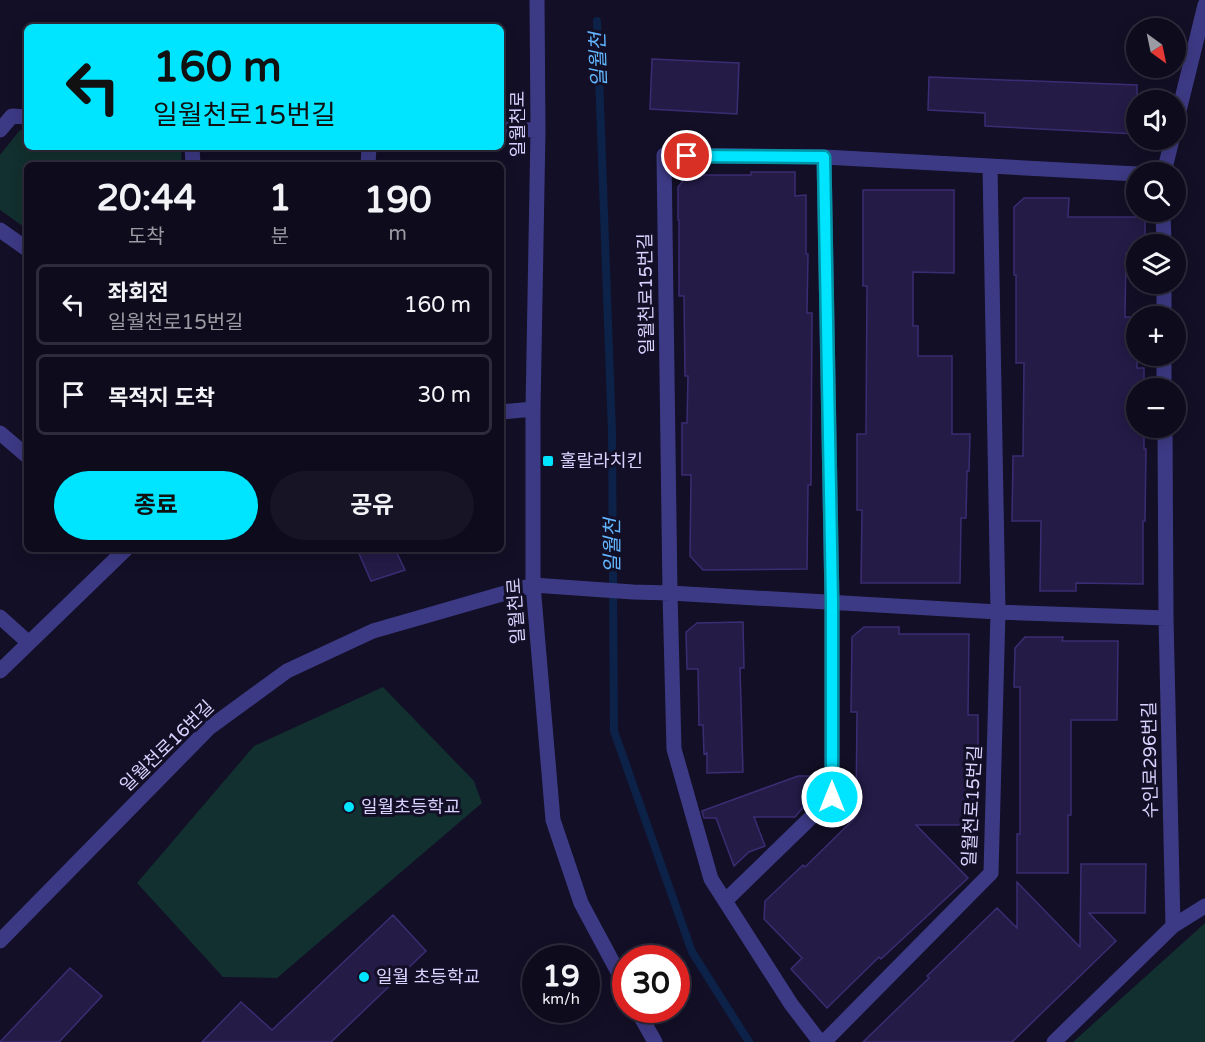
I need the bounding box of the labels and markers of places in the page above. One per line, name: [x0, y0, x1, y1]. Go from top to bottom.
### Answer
pin: [661, 130, 712, 181]
place label: 훌랄라치킨: [560, 450, 643, 472]
marker: 훌랄라치킨: [541, 454, 555, 468]
place label: 일월초등학교: [361, 796, 460, 818]
marker: 일월초등학교: [342, 800, 356, 814]
place label: 일월 초등학교: [376, 966, 480, 988]
marker: 일월 초등학교: [357, 970, 371, 984]

